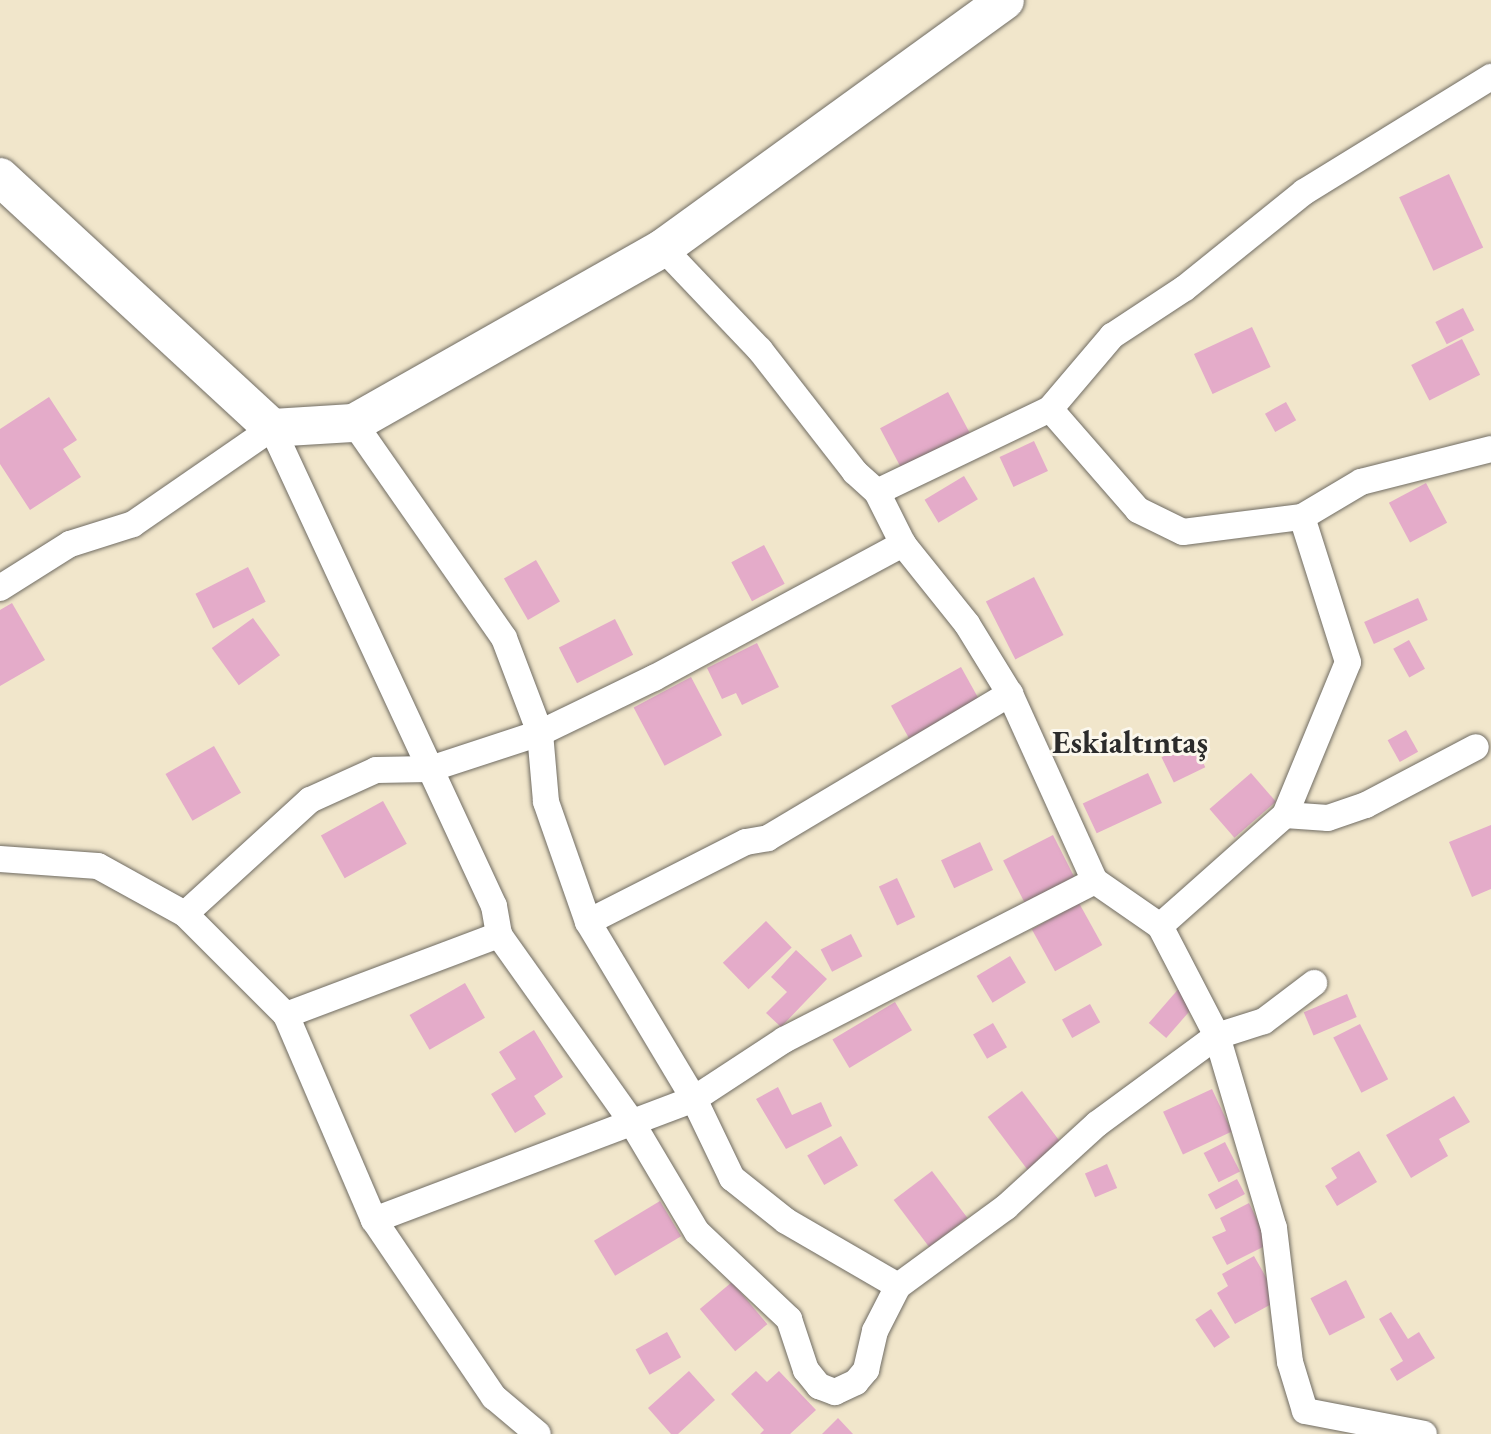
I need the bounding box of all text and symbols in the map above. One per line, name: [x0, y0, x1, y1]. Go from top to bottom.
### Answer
district label: Eskialtıntaş: [1052, 723, 1208, 761]

